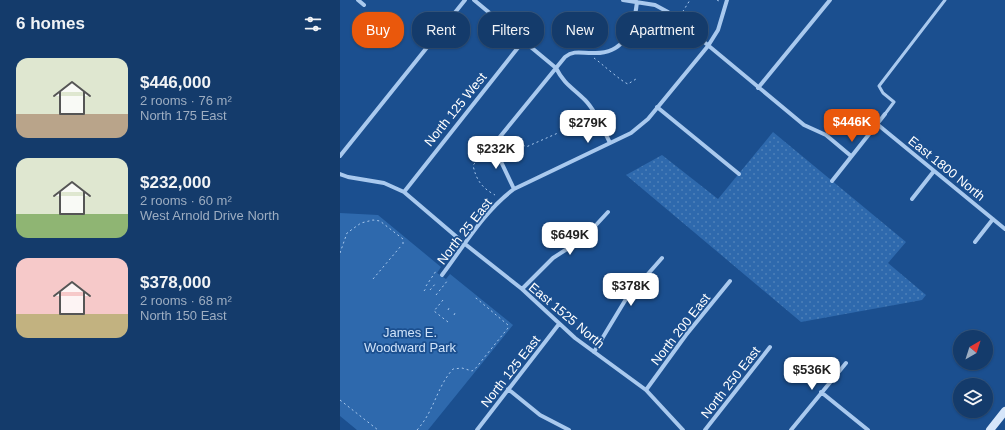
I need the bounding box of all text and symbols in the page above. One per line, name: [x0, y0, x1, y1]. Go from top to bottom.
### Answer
chip: Buy: [352, 12, 404, 48]
chip: Rent: [412, 12, 470, 48]
chip: Filters: [478, 12, 544, 48]
chip: New: [552, 12, 608, 48]
chip: Apartment: [616, 12, 708, 48]
icon: filters: [302, 13, 324, 35]
text: 6 homes: [16, 14, 85, 33]
street label: North 125 West: [421, 69, 490, 149]
text: $446,000: [140, 73, 211, 92]
icon: home: [48, 74, 96, 122]
text: 2 rooms · 76 m²: [140, 93, 232, 108]
text: North 175 East: [140, 108, 227, 123]
pin: $446K: [824, 109, 880, 143]
pin: $279K: [560, 110, 616, 144]
text: $446K: [833, 114, 871, 129]
text: $279K: [569, 115, 607, 130]
street label: East 1800 North: [905, 133, 988, 204]
pin: $232K: [468, 136, 524, 170]
text: $232K: [477, 141, 515, 156]
text: $232,000: [140, 173, 211, 192]
icon: home: [48, 174, 96, 222]
text: 2 rooms · 60 m²: [140, 193, 232, 208]
street label: North 25 East: [434, 195, 495, 267]
text: West Arnold Drive North: [140, 208, 279, 223]
pin: $649K: [542, 222, 598, 256]
text: $649K: [551, 227, 589, 242]
text: $378,000: [140, 273, 211, 292]
pin: $378K: [603, 273, 659, 307]
icon: home: [48, 274, 96, 322]
text: $378K: [612, 278, 650, 293]
street label: East 1525 North: [526, 279, 607, 351]
street label: North 200 East: [648, 290, 713, 368]
text: 2 rooms · 68 m²: [140, 293, 232, 308]
text: North 150 East: [140, 308, 227, 323]
park label: James E. Woodward Park: [364, 325, 457, 355]
north arrow: [953, 330, 993, 370]
map controls: [953, 330, 993, 418]
street label: North 125 East: [478, 332, 543, 410]
street label: North 250 East: [698, 343, 763, 421]
pin: $536K: [784, 357, 840, 391]
text: $536K: [793, 362, 831, 377]
button: layers: [953, 378, 993, 418]

